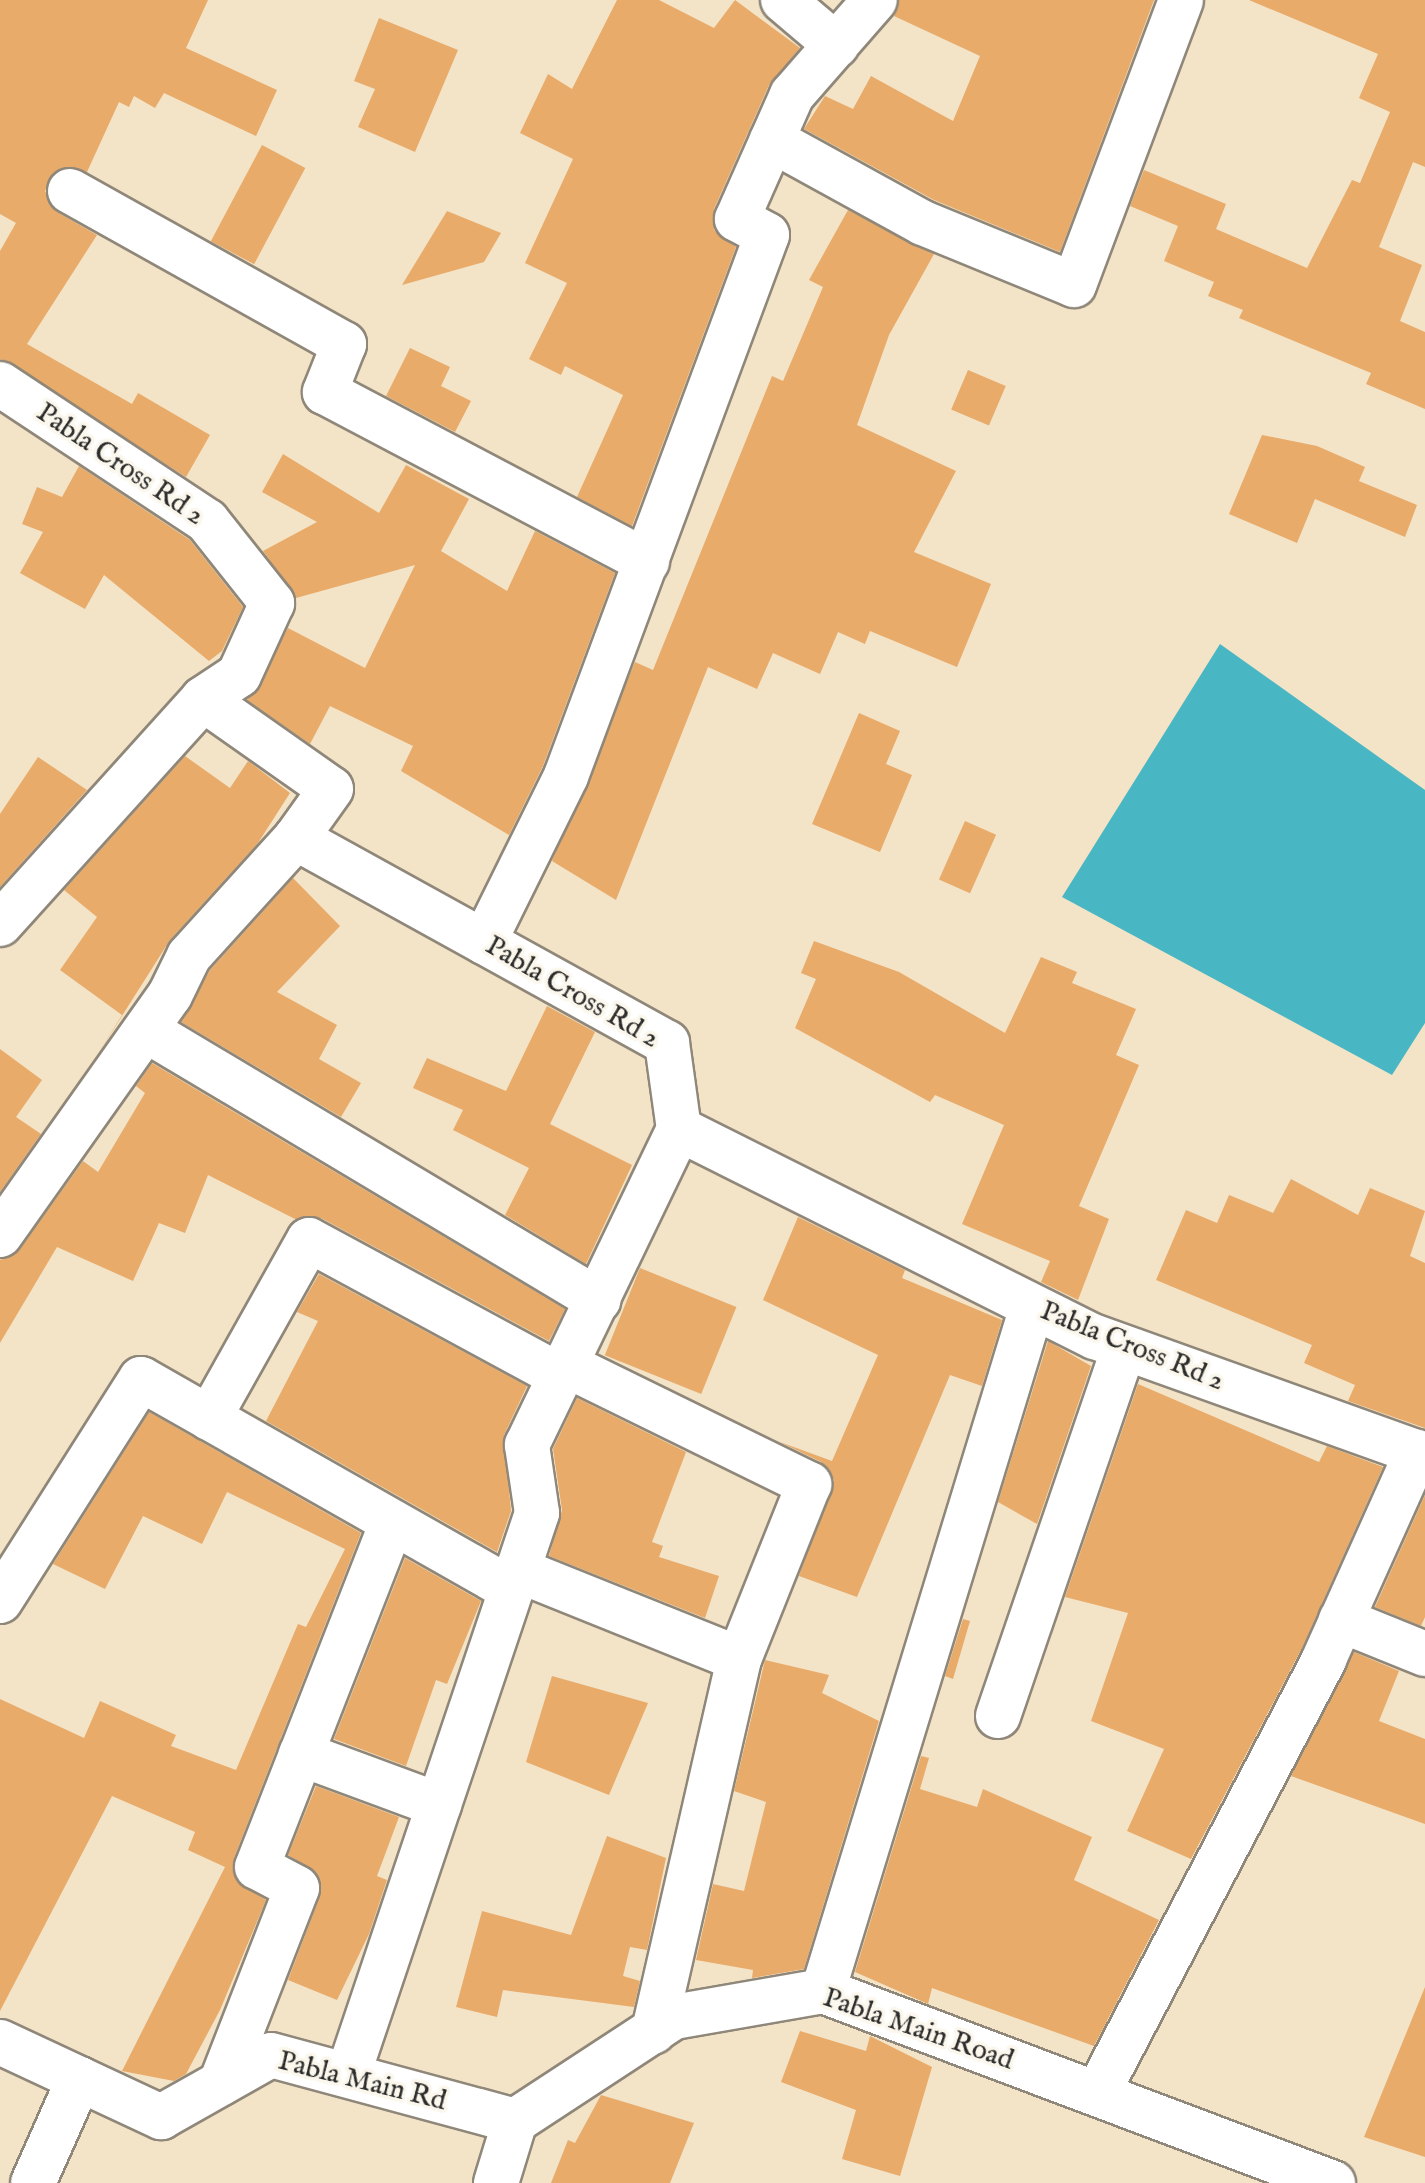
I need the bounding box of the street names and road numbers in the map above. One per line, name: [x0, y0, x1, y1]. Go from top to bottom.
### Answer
street label: Pabla Cross Rd 2: [30, 396, 210, 534]
street label: Pabla Cross Rd 2: [479, 930, 665, 1056]
street label: Pabla Cross Rd 2: [1035, 1295, 1229, 1399]
street label: Pabla Main Road: [818, 1982, 1018, 2078]
street label: Pabla Main Rd: [275, 2045, 449, 2119]

